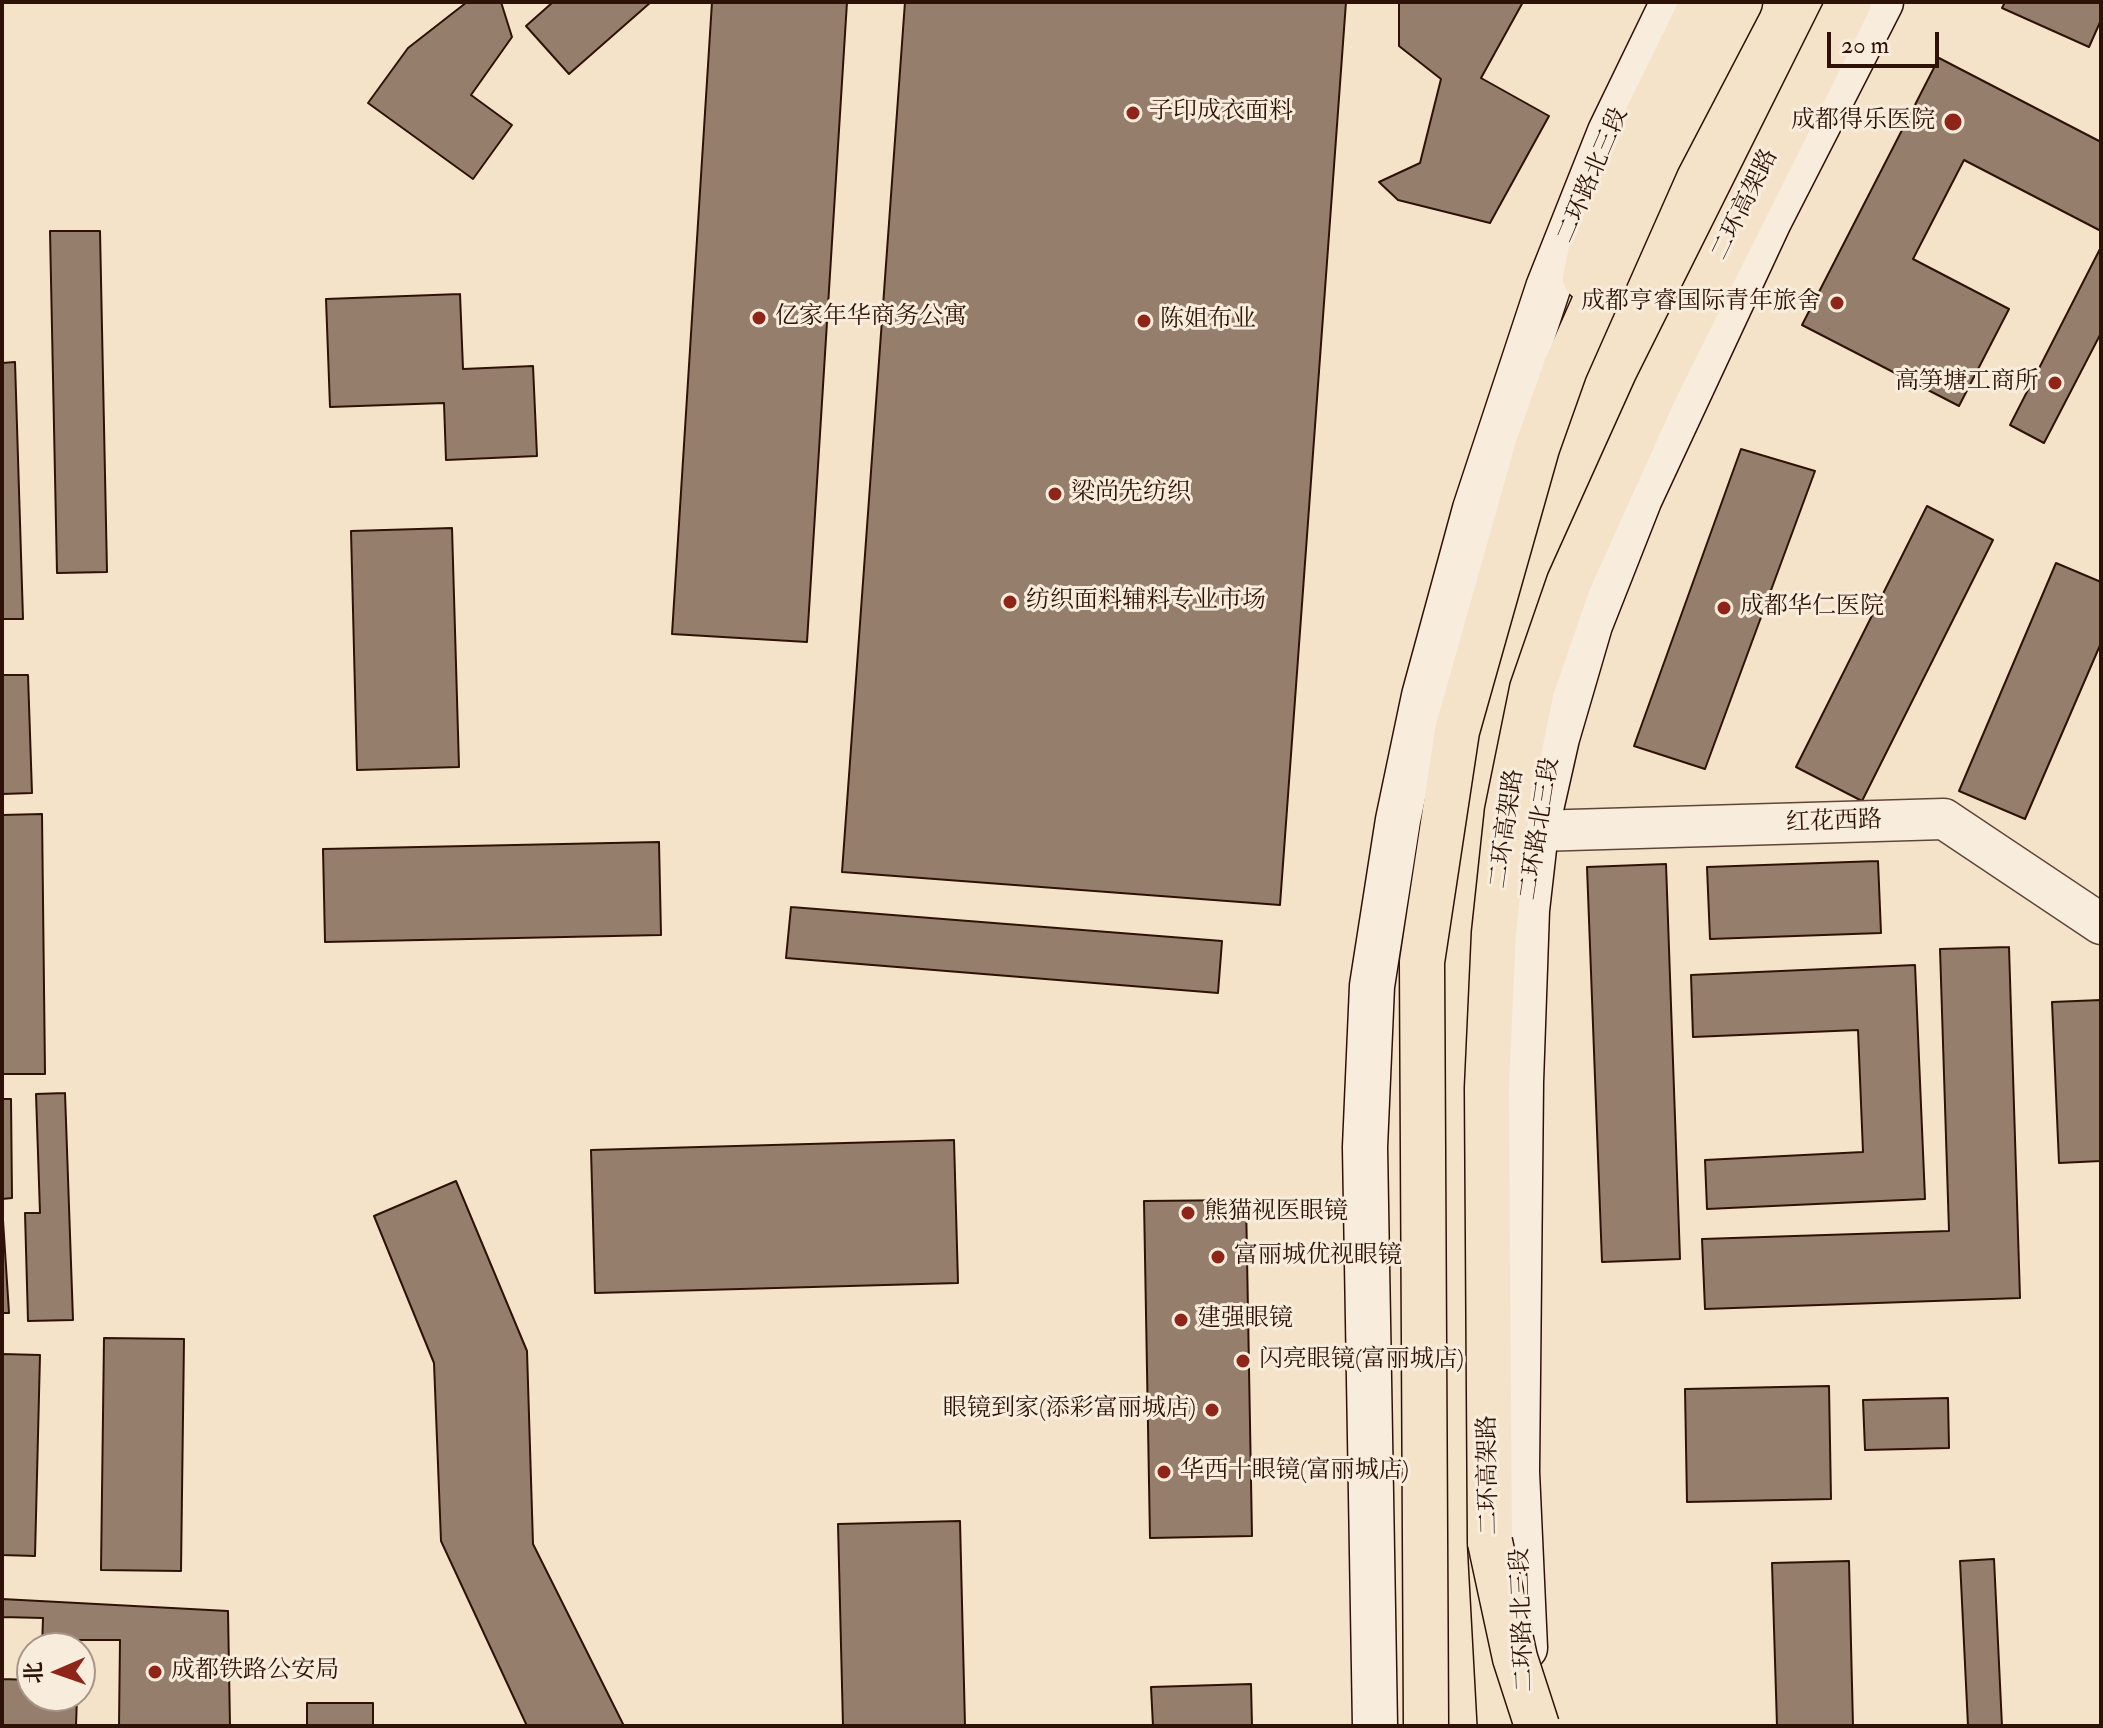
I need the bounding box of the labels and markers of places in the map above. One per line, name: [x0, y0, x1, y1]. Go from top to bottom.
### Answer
place label: 子印成衣面料: [1149, 99, 1293, 127]
marker: 子印成衣面料: [1124, 104, 1142, 122]
place label: 成都得乐医院: [1791, 108, 1935, 136]
marker: 成都得乐医院: [1942, 111, 1964, 133]
place label: 成都亨睿国际青年旅舍: [1581, 289, 1821, 317]
marker: 成都亨睿国际青年旅舍: [1828, 294, 1846, 312]
place label: 亿家年华商务公寓: [775, 304, 967, 332]
place label: 陈姐布业: [1160, 307, 1256, 335]
marker: 亿家年华商务公寓: [750, 309, 768, 327]
marker: 陈姐布业: [1135, 312, 1153, 330]
place label: 高笋塘工商所: [1895, 369, 2039, 397]
marker: 高笋塘工商所: [2046, 374, 2064, 392]
place label: 梁尚先纺织: [1071, 480, 1191, 508]
marker: 梁尚先纺织: [1046, 485, 1064, 503]
place label: 纺织面料辅料专业市场: [1026, 588, 1266, 616]
marker: 纺织面料辅料专业市场: [1001, 593, 1019, 611]
place label: 成都华仁医院: [1740, 594, 1884, 622]
marker: 成都华仁医院: [1715, 599, 1733, 617]
place label: 熊猫视医眼镜: [1204, 1199, 1348, 1227]
marker: 熊猫视医眼镜: [1179, 1204, 1197, 1222]
place label: 富丽城优视眼镜: [1234, 1243, 1402, 1271]
marker: 富丽城优视眼镜: [1209, 1248, 1227, 1266]
place label: 建强眼镜: [1197, 1306, 1293, 1334]
marker: 建强眼镜: [1172, 1311, 1190, 1329]
place label: 闪亮眼镜(富丽城店): [1259, 1347, 1464, 1375]
marker: 闪亮眼镜(富丽城店): [1234, 1352, 1252, 1370]
place label: 眼镜到家(添彩富丽城店): [943, 1396, 1196, 1424]
marker: 眼镜到家(添彩富丽城店): [1203, 1401, 1221, 1419]
place label: 华西十眼镜(富丽城店): [1180, 1458, 1409, 1486]
marker: 华西十眼镜(富丽城店): [1155, 1463, 1173, 1481]
place label: 成都铁路公安局: [171, 1658, 339, 1686]
marker: 成都铁路公安局: [146, 1663, 164, 1681]

